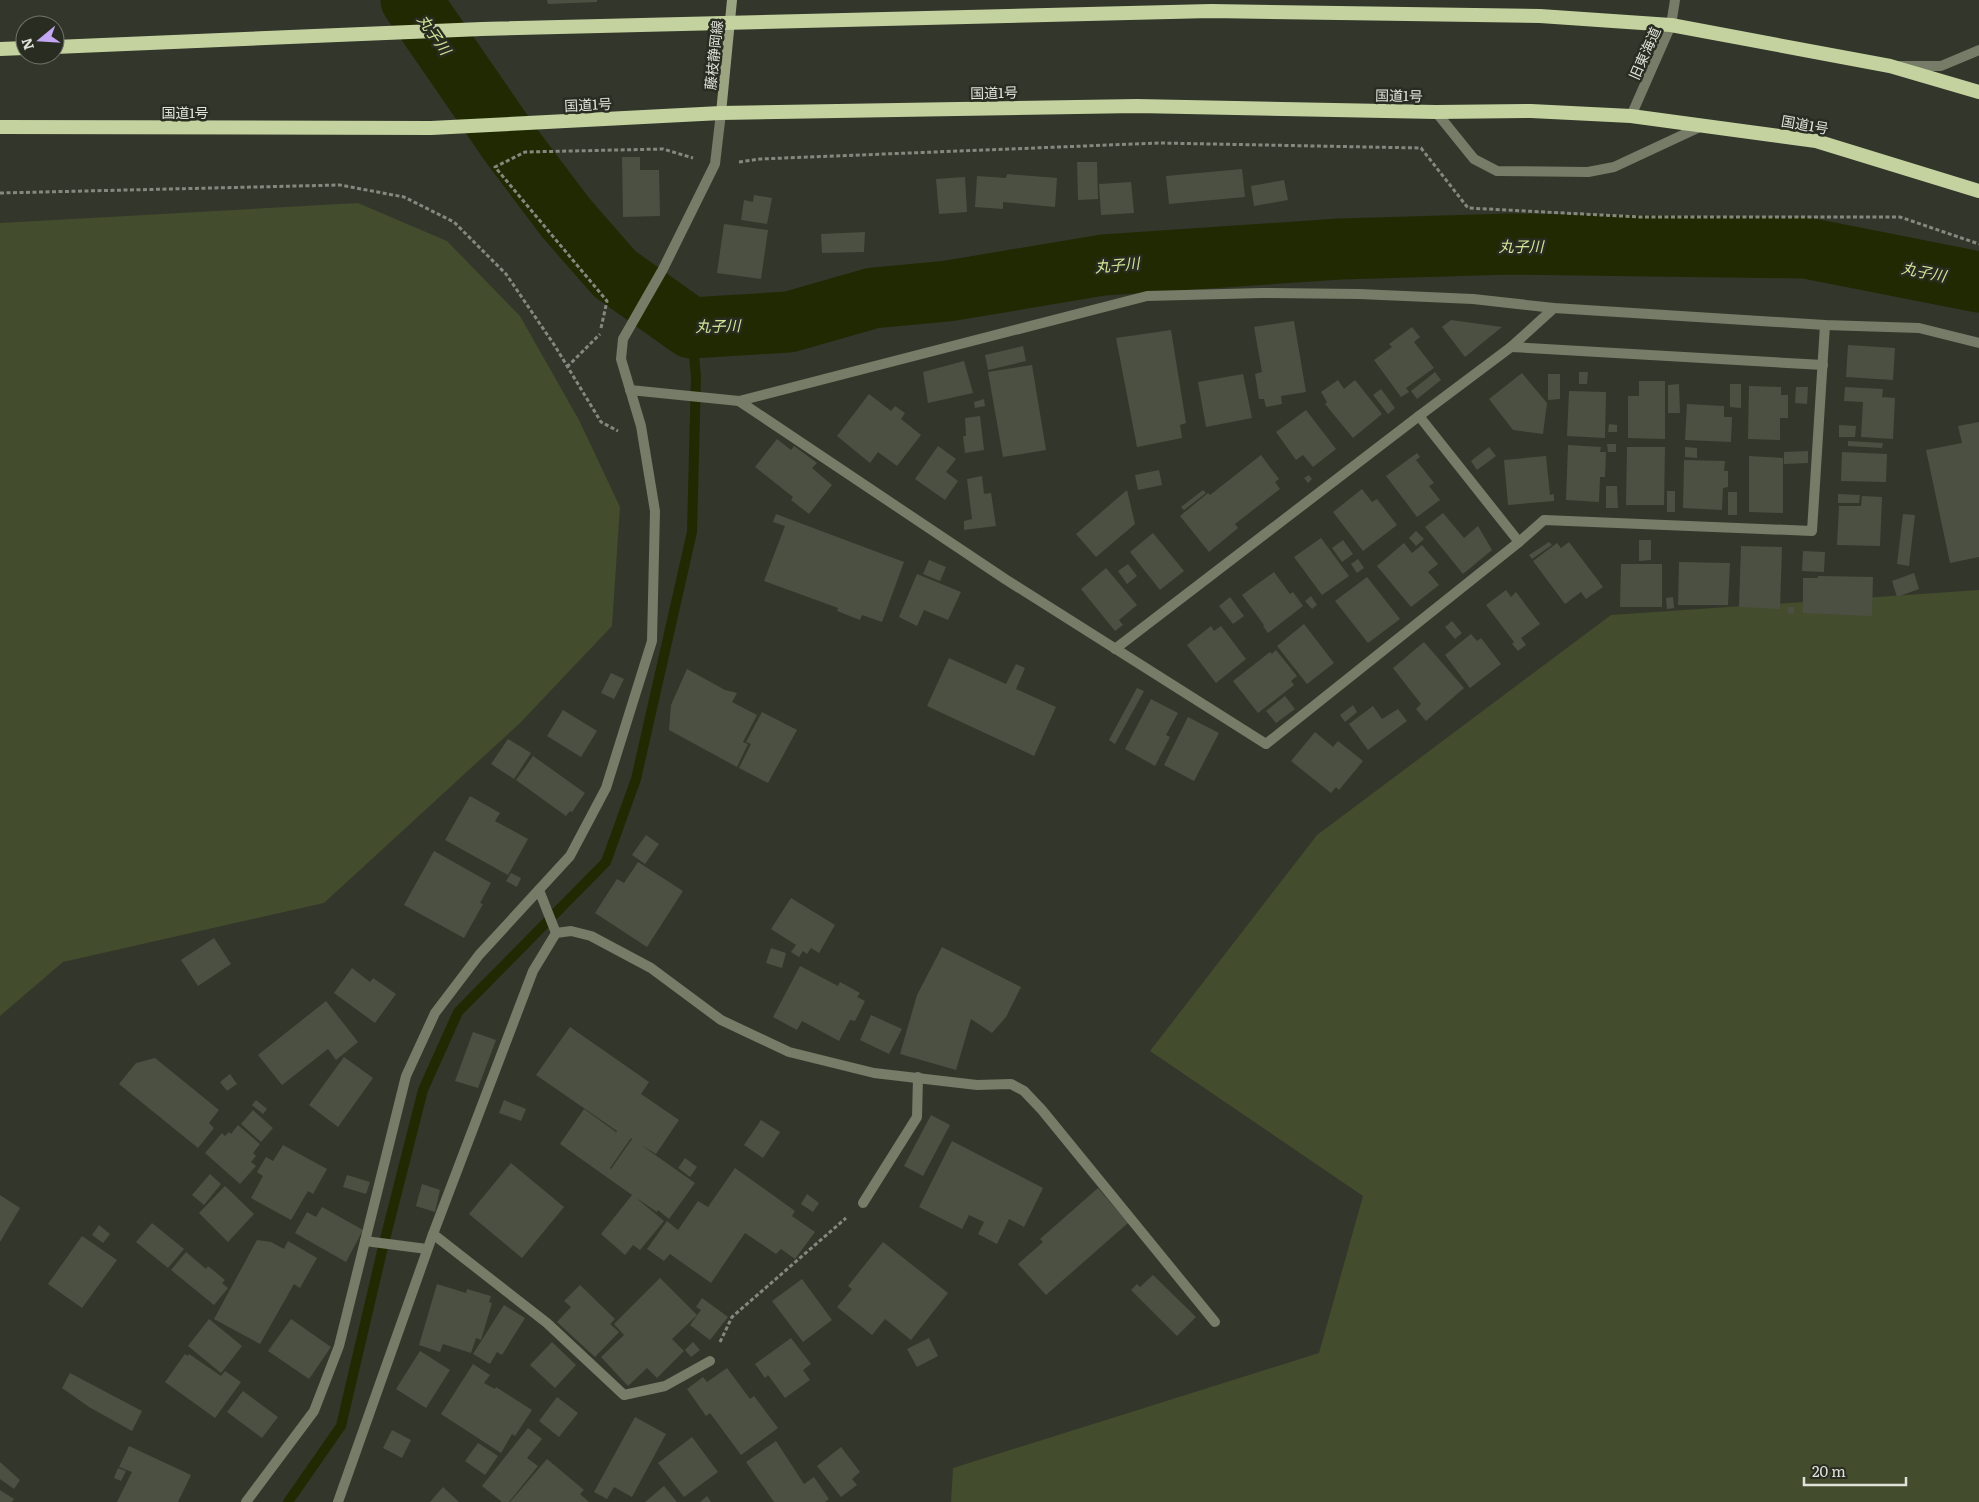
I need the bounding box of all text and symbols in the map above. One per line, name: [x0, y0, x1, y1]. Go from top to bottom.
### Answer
water label: 丸子川: [413, 9, 458, 61]
north arrow: [15, 15, 65, 65]
street label: 藤枝静岡線: [699, 19, 727, 91]
street label: 旧東海道: [1623, 23, 1665, 83]
text: N: [15, 35, 38, 53]
street label: 国道1号: [970, 82, 1018, 102]
street label: 国道1号: [1375, 85, 1423, 105]
street label: 国道1号: [564, 93, 612, 115]
street label: 国道1号: [161, 102, 209, 122]
street label: 国道1号: [1780, 110, 1830, 138]
water label: 丸子川: [1498, 234, 1545, 257]
water label: 丸子川: [1094, 250, 1142, 277]
water label: 丸子川: [1900, 255, 1950, 287]
water label: 丸子川: [695, 313, 743, 337]
scale bar: [1804, 1454, 1906, 1486]
text: 20 m: [1812, 1459, 1846, 1482]

